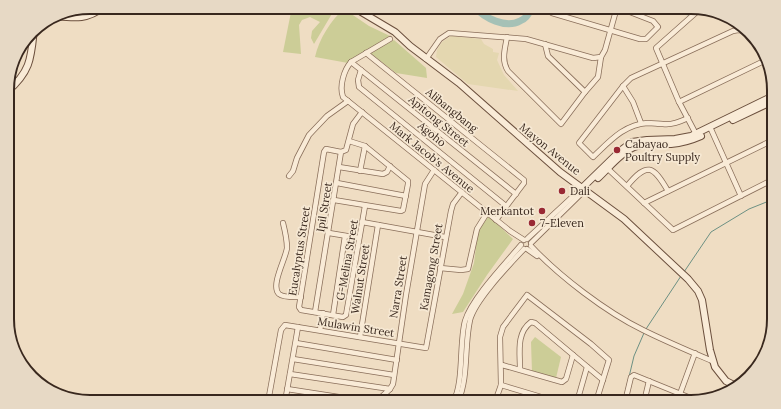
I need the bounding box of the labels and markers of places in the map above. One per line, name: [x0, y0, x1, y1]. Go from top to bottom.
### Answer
place label: Cabayao Poultry Supply: [625, 137, 700, 164]
marker: Cabayao Poultry Supply: [612, 145, 622, 155]
place label: Dali: [570, 184, 590, 198]
marker: Dali: [557, 186, 567, 196]
place label: Merkantot: [480, 204, 535, 218]
marker: Merkantot: [537, 206, 547, 216]
place label: 7-Eleven: [540, 216, 584, 230]
marker: 7-Eleven: [527, 218, 537, 228]

